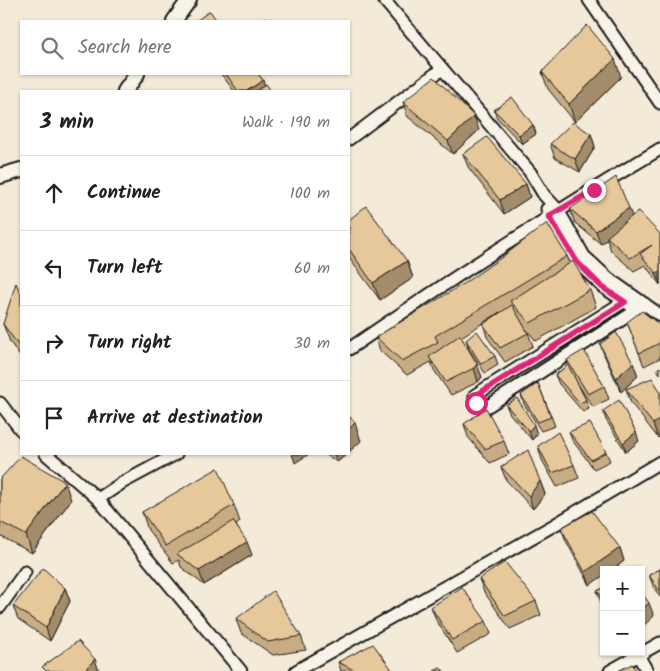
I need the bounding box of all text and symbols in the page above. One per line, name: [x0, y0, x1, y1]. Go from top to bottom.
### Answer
search box: [20, 20, 350, 75]
text: Search here: [78, 33, 172, 63]
icon: search: [38, 34, 66, 62]
text: 3 min: [40, 106, 94, 139]
text: Walk · 190 m: [242, 110, 330, 135]
text: Continue: [87, 178, 160, 208]
icon: ahead: [40, 179, 68, 207]
route end: [583, 179, 606, 202]
text: 100 m: [290, 181, 330, 206]
text: Turn left: [87, 253, 162, 283]
icon: left: [40, 254, 68, 282]
text: 60 m: [294, 256, 330, 281]
text: Turn right: [87, 328, 172, 358]
icon: right: [40, 329, 68, 357]
text: 30 m: [294, 331, 330, 356]
route start: [465, 392, 488, 415]
text: Arrive at destination: [87, 403, 263, 433]
icon: arrive: [40, 404, 68, 432]
map controls: [600, 566, 645, 656]
button: +: [600, 566, 645, 611]
button: −: [600, 611, 645, 656]

